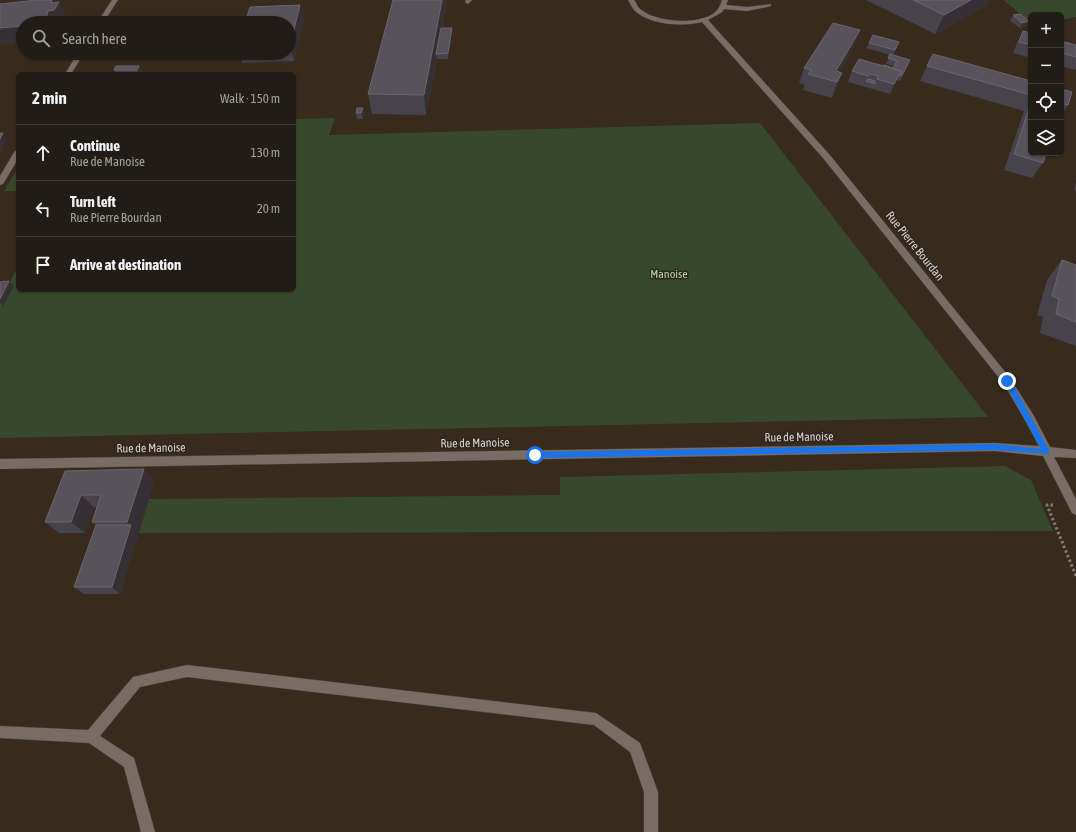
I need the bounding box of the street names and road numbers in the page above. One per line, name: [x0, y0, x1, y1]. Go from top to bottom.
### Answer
street label: Rue Pierre Bourdan: [883, 209, 947, 283]
street label: Rue de Manoise: [764, 429, 834, 445]
street label: Rue de Manoise: [440, 435, 510, 451]
street label: Rue de Manoise: [116, 440, 186, 456]

